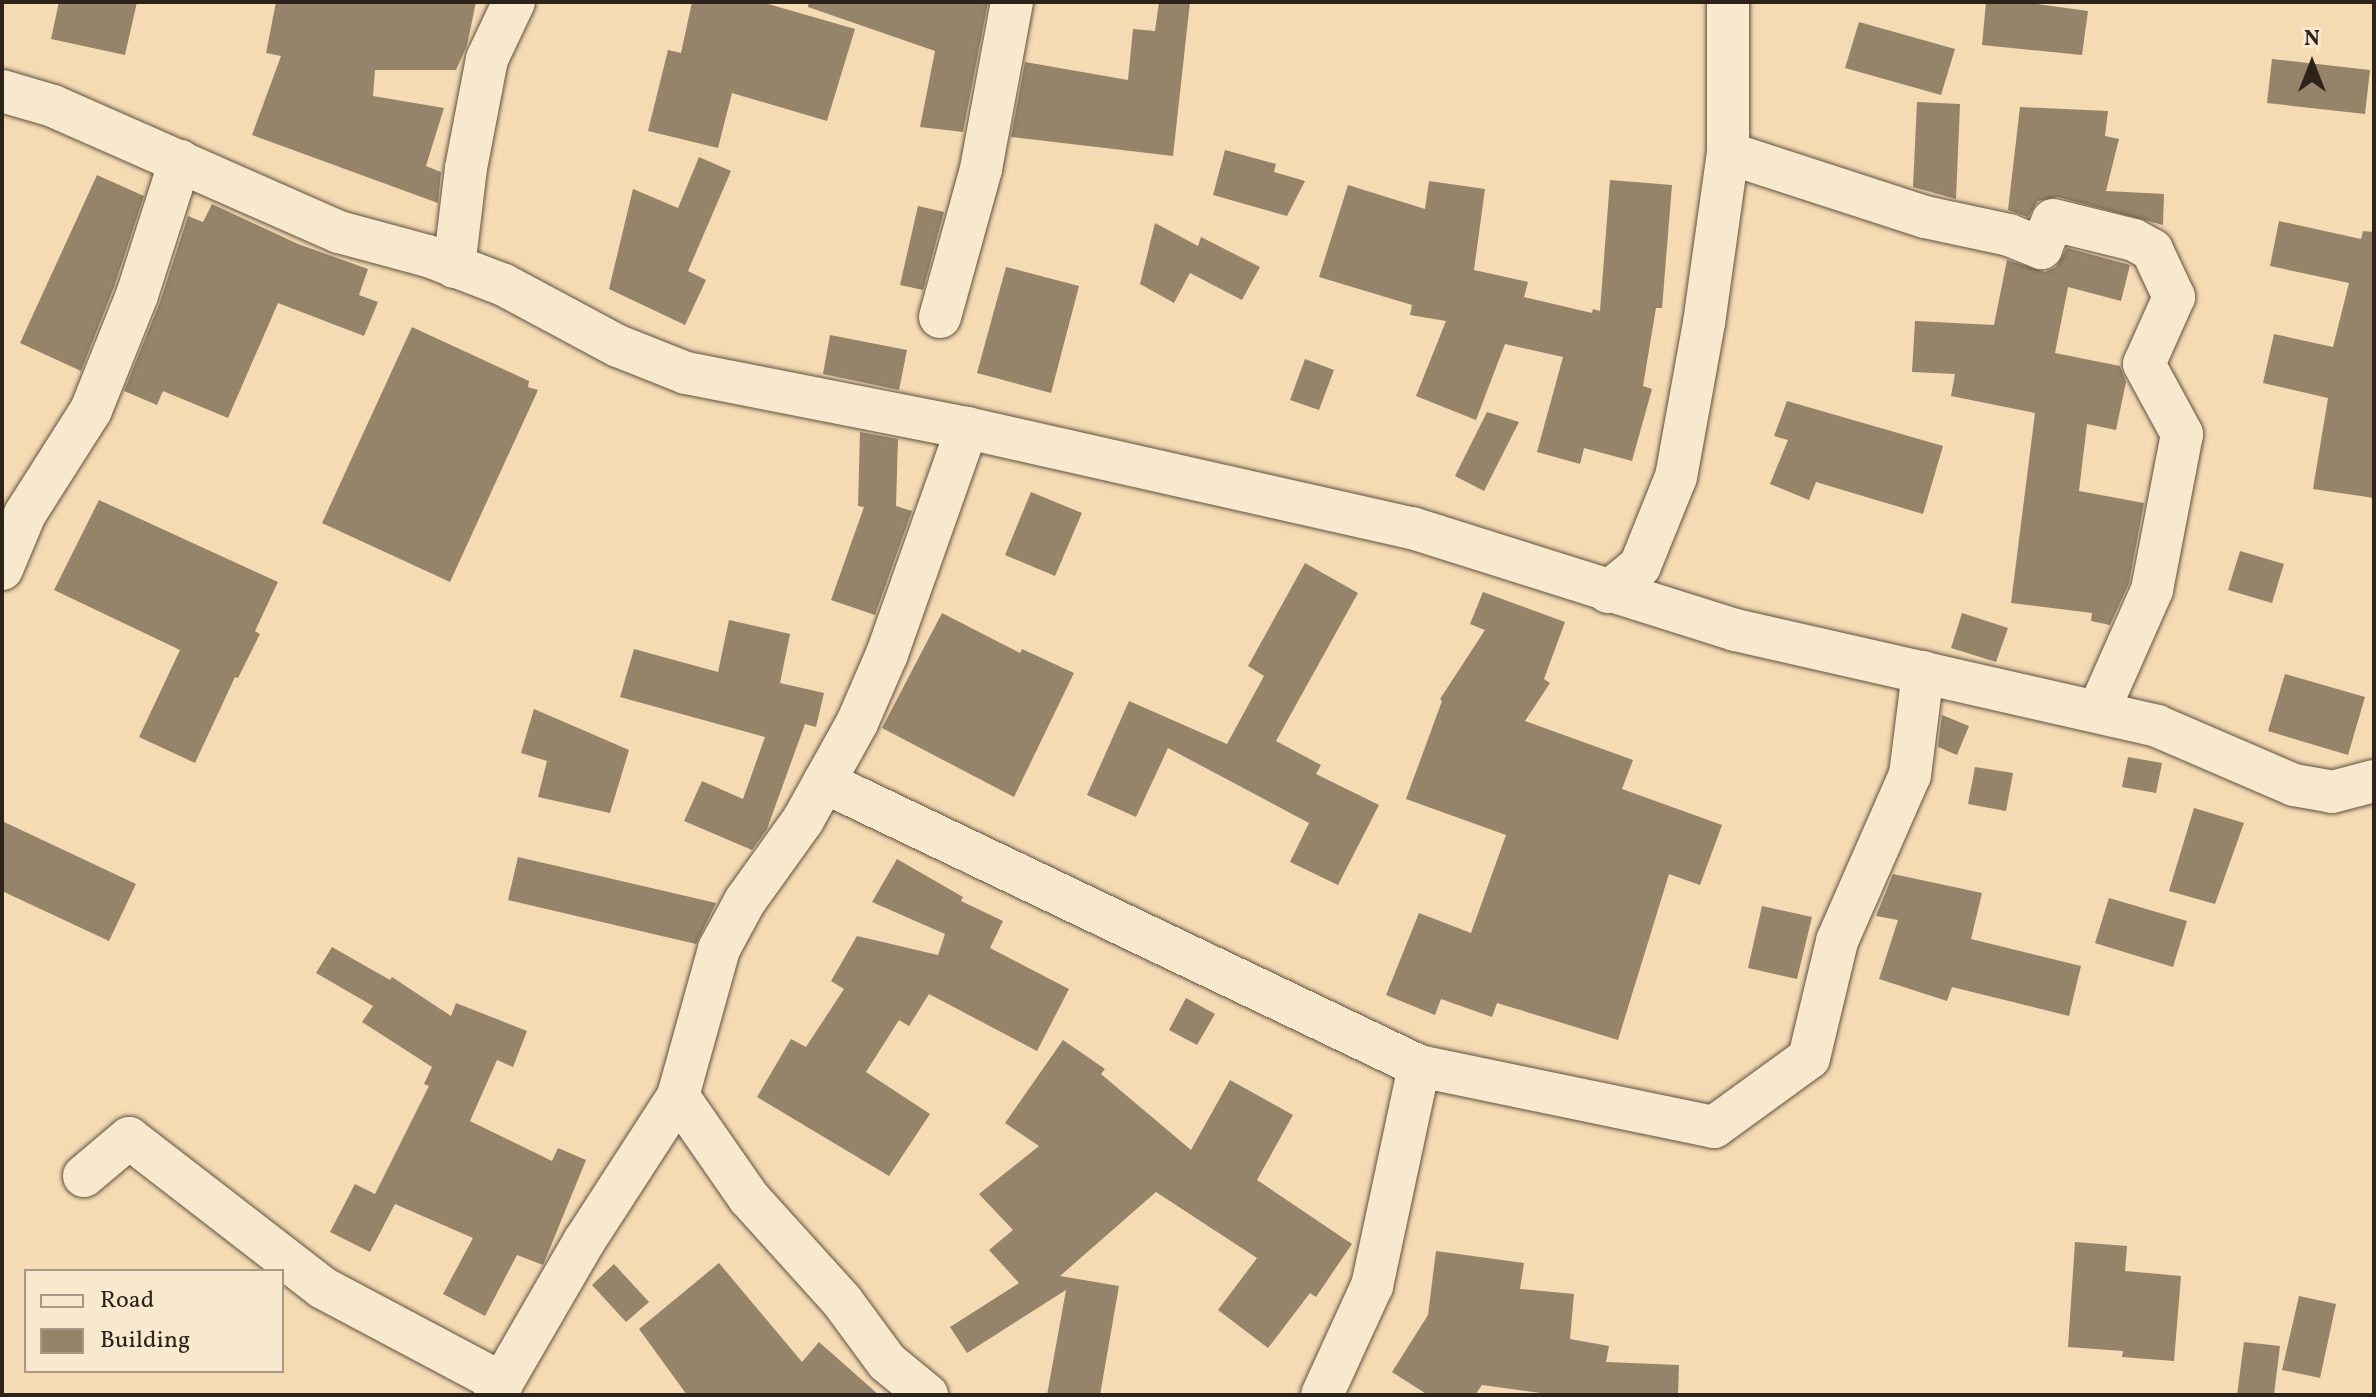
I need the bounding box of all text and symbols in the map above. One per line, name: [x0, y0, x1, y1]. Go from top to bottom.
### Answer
north arrow: [2272, 24, 2352, 104]
text: N: [2304, 24, 2320, 55]
legend: [24, 1269, 284, 1373]
text: Road: [100, 1284, 154, 1318]
text: Building: [100, 1324, 190, 1358]

